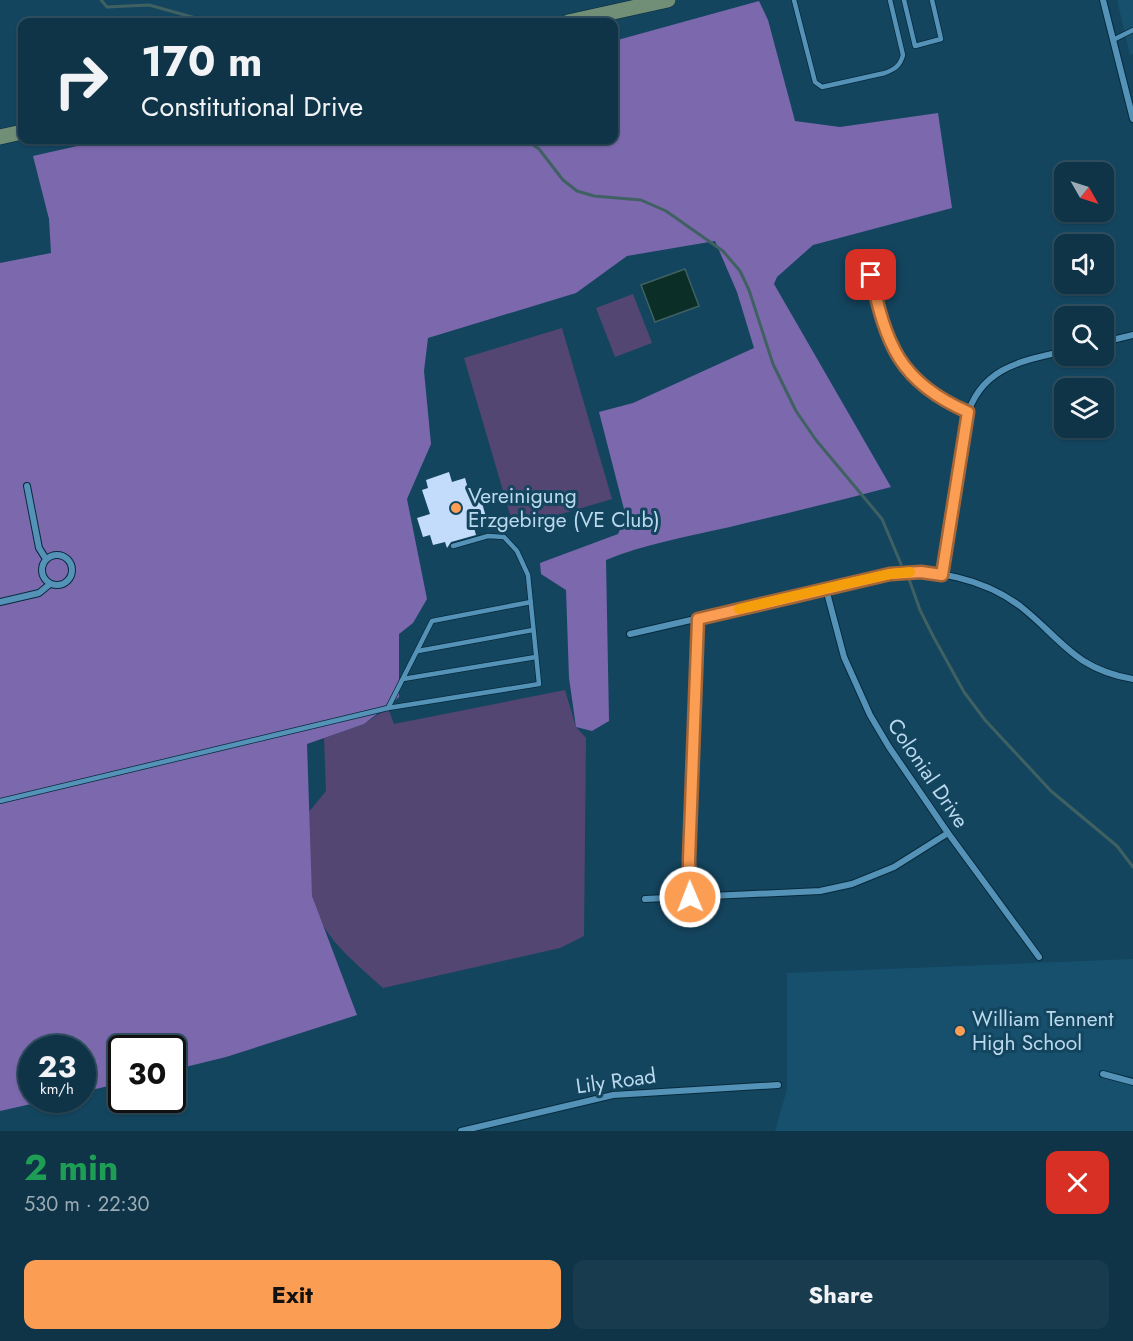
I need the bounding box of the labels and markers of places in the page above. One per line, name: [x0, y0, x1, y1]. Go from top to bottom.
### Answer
pin: [845, 249, 896, 300]
place label: Vereinigung Erzgebirge (VE Club): [468, 481, 660, 535]
marker: Vereinigung Erzgebirge (VE Club): [449, 501, 463, 515]
place label: William Tennent High School: [972, 1004, 1114, 1058]
marker: William Tennent High School: [953, 1024, 967, 1038]

